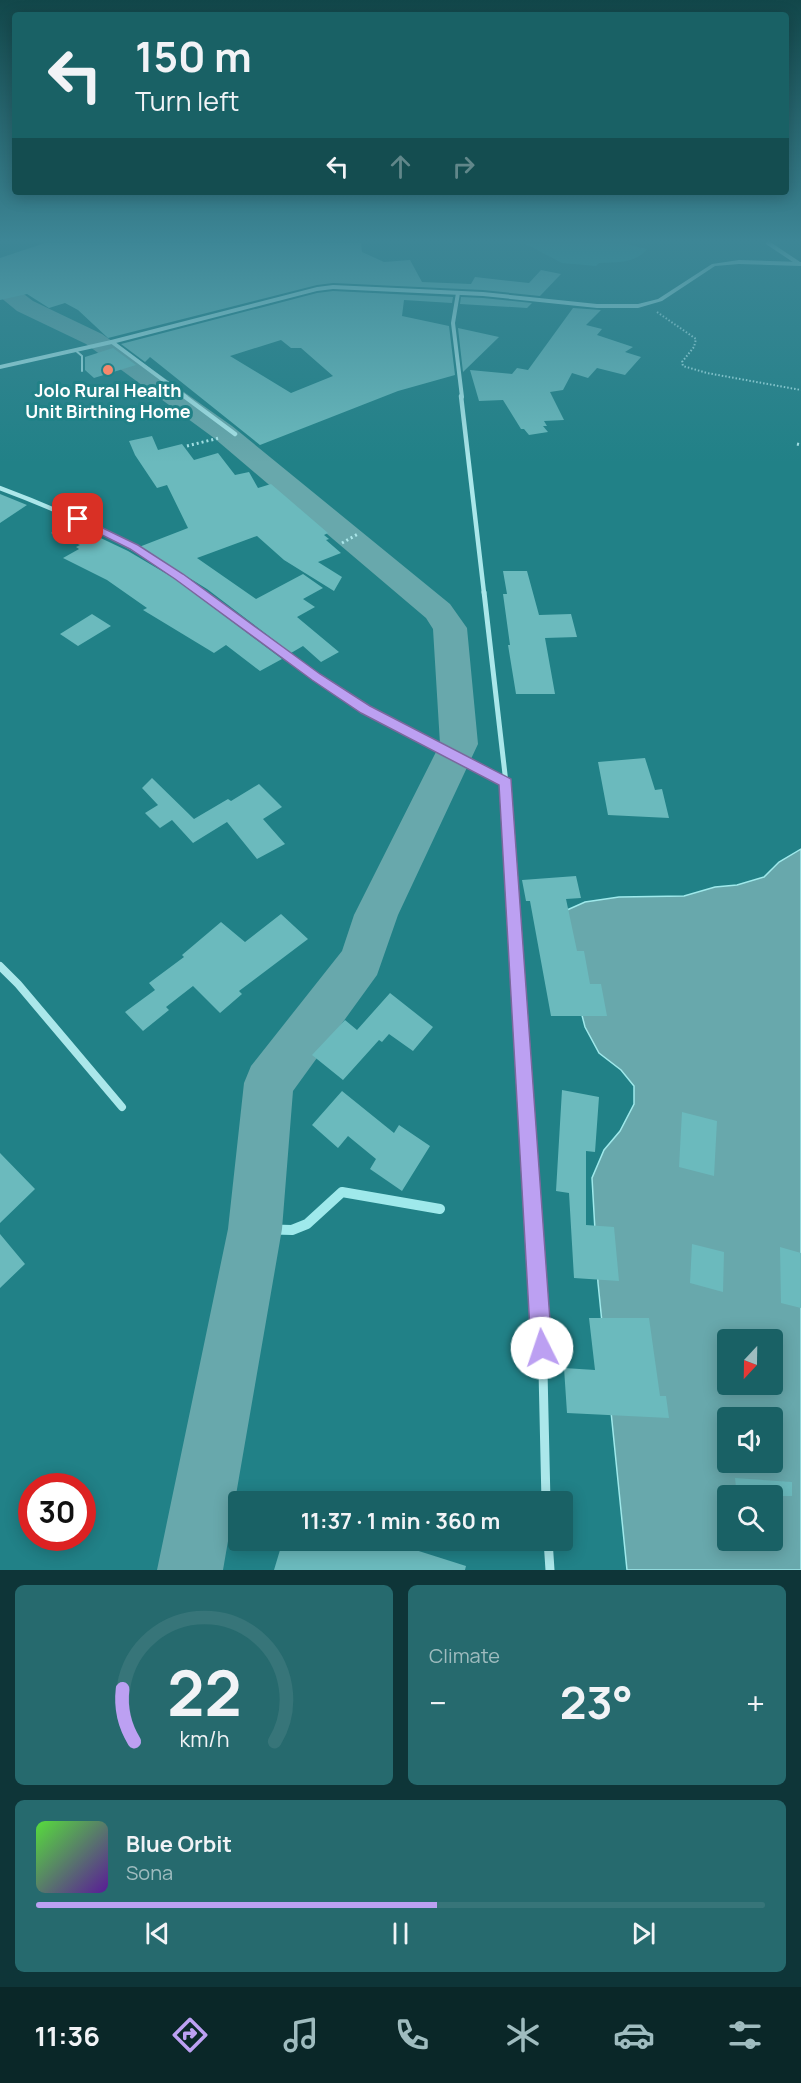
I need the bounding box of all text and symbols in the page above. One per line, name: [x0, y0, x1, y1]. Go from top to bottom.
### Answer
text: 150 m: [135, 27, 252, 85]
icon: left: [36, 36, 114, 114]
text: Turn left: [135, 82, 239, 119]
icon: left: [321, 150, 354, 183]
icon: ahead: [384, 150, 417, 183]
icon: right: [447, 150, 480, 183]
marker: Jolo Rural Health Unit Birthing Home: [101, 363, 115, 377]
place label: Jolo Rural Health Unit Birthing Home: [25, 378, 191, 423]
pin: [52, 493, 103, 544]
icon: arrive: [61, 502, 94, 535]
position arrow: [510, 1316, 574, 1380]
north arrow: [717, 1329, 783, 1395]
map controls: [717, 1329, 783, 1551]
button: sound: [717, 1407, 783, 1473]
speed limit sign: 30: [18, 1473, 96, 1551]
button: search: [717, 1485, 783, 1551]
text: 11:37 · 1 min · 360 m: [301, 1506, 500, 1536]
text: Climate: [429, 1642, 500, 1669]
text: 22: [167, 1649, 241, 1735]
text: 23°: [560, 1671, 633, 1733]
text: −: [429, 1680, 447, 1725]
text: +: [746, 1680, 765, 1725]
text: km/h: [179, 1724, 229, 1753]
text: Blue Orbit: [126, 1829, 232, 1859]
text: Sona: [126, 1859, 173, 1886]
icon: previous: [141, 1917, 174, 1950]
icon: pause: [384, 1917, 417, 1950]
icon: next: [627, 1917, 660, 1950]
icon: directions: [169, 2014, 211, 2056]
icon: music: [280, 2014, 322, 2056]
icon: phone: [391, 2014, 433, 2056]
icon: climate: [502, 2014, 544, 2056]
icon: car: [613, 2014, 655, 2056]
icon: filters: [724, 2014, 766, 2056]
text: 11:36: [35, 2017, 100, 2054]

